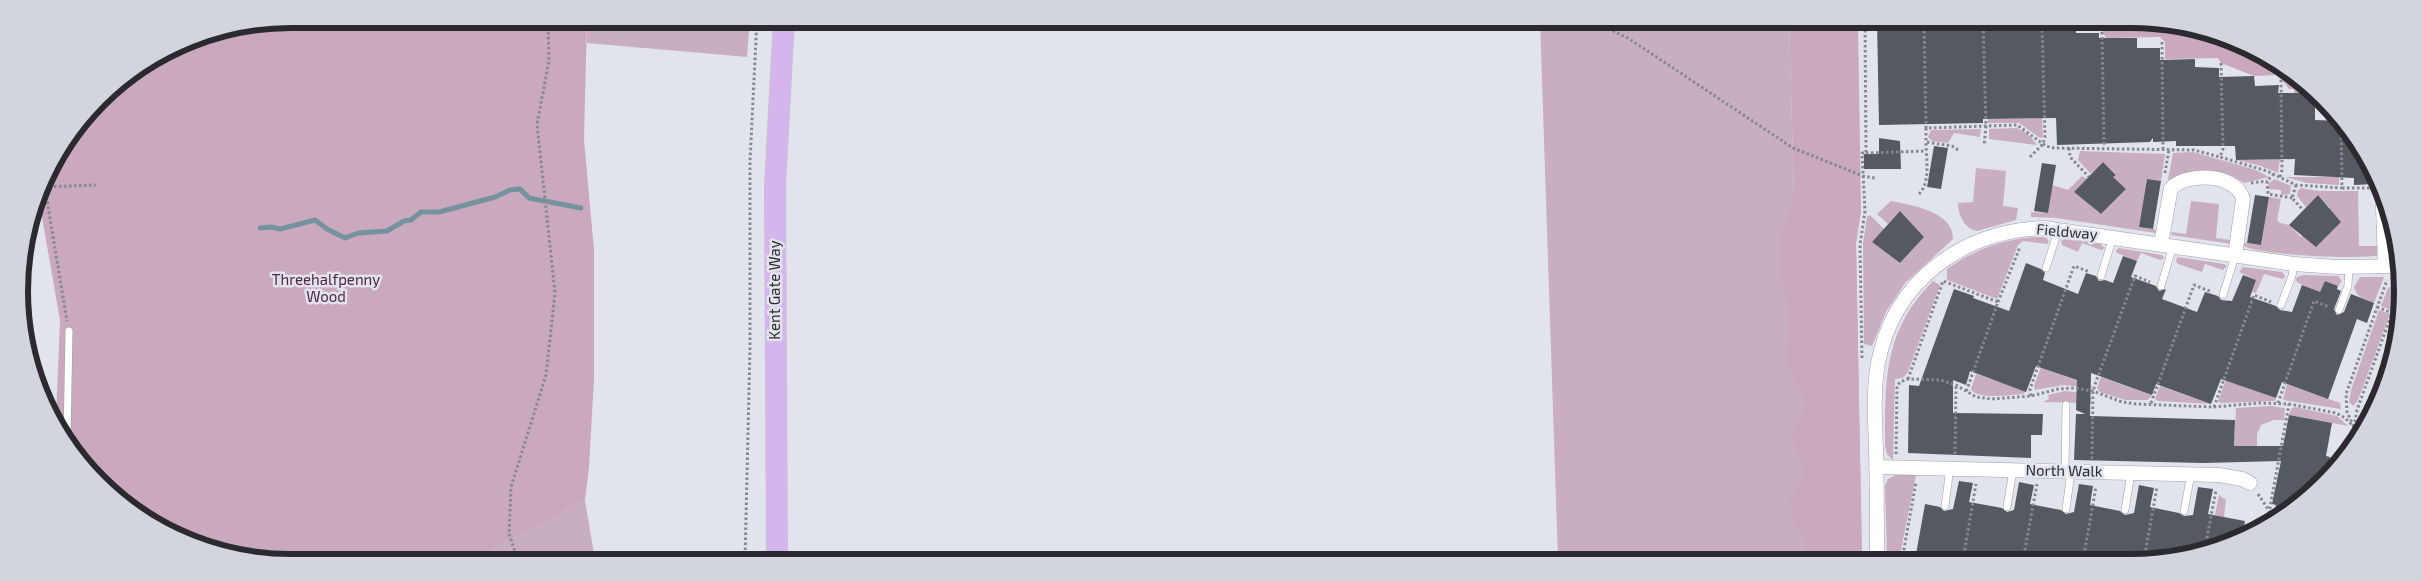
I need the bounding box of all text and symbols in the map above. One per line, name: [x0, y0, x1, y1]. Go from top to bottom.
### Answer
street label: Fieldway: [2036, 219, 2099, 243]
street label: Kent Gate Way: [765, 240, 783, 340]
park label: Threehalfpenny Wood: [272, 270, 380, 305]
street label: North Walk: [2025, 460, 2103, 480]

